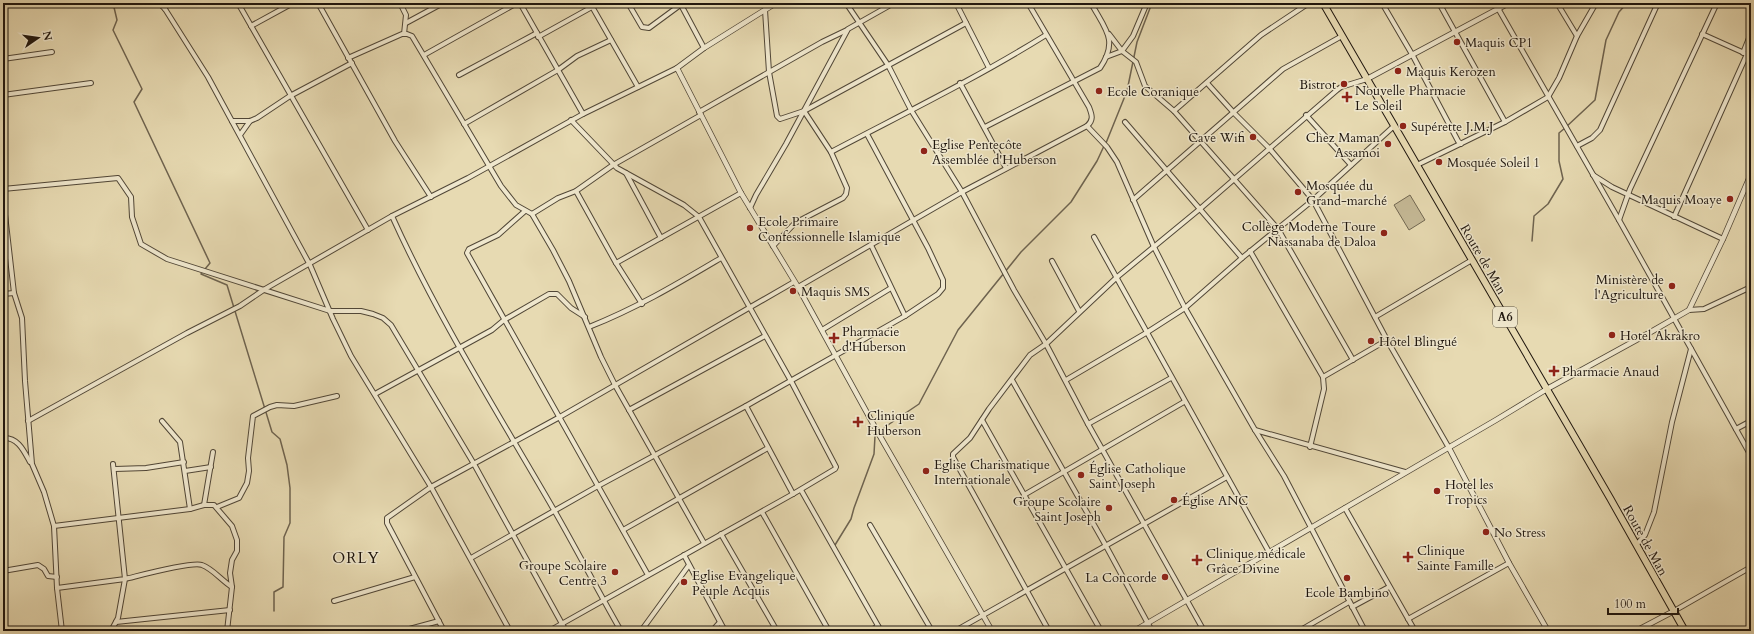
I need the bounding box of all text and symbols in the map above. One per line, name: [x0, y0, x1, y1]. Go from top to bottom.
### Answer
north arrow: [18, 18, 58, 58]
text: N: [39, 30, 56, 43]
place label: Maquis CP1: [1465, 34, 1533, 52]
marker: Maquis CP1: [1452, 37, 1462, 47]
place label: Maquis Kerozen: [1406, 63, 1497, 81]
marker: Maquis Kerozen: [1393, 66, 1403, 76]
place label: Bistrot: [1299, 76, 1336, 94]
marker: Bistrot: [1339, 79, 1349, 89]
place label: Nouvelle Pharmacie Le Soleil: [1355, 82, 1466, 115]
place label: Ecole Coranique: [1107, 83, 1199, 101]
marker: Ecole Coranique: [1094, 86, 1104, 96]
marker: Nouvelle Pharmacie Le Soleil: [1342, 92, 1352, 102]
place label: Supérette J.M.J: [1411, 118, 1493, 136]
marker: Supérette J.M.J: [1398, 121, 1408, 131]
place label: Cave Wifi: [1188, 129, 1246, 147]
place label: Chez Maman Assamoi: [1306, 129, 1381, 162]
marker: Cave Wifi: [1248, 132, 1258, 142]
place label: Eglise Pentecôte Assemblée d'Huberson: [932, 136, 1057, 169]
marker: Chez Maman Assamoi: [1383, 139, 1393, 149]
marker: Eglise Pentecôte Assemblée d'Huberson: [919, 146, 929, 156]
place label: Mosquée Soleil 1: [1447, 154, 1540, 172]
marker: Mosquée Soleil 1: [1434, 157, 1444, 167]
place label: Mosquée du Grand-marché: [1306, 177, 1387, 210]
marker: Mosquée du Grand-marché: [1293, 187, 1303, 197]
place label: Maquis Moaye: [1641, 191, 1722, 209]
marker: Maquis Moaye: [1725, 194, 1735, 204]
place label: Ecole Primaire Confessionnelle Islamique: [758, 213, 901, 246]
place label: Collège Moderne Toure Nassanaba de Daloa: [1242, 218, 1376, 251]
street label: Route de Man: [1456, 221, 1511, 298]
marker: Ecole Primaire Confessionnelle Islamique: [745, 223, 755, 233]
marker: Collège Moderne Toure Nassanaba de Daloa: [1379, 228, 1389, 238]
place label: Ministère de l'Agriculture: [1595, 271, 1664, 304]
marker: Ministère de l'Agriculture: [1667, 281, 1677, 291]
place label: Maquis SMS: [801, 283, 870, 301]
marker: Maquis SMS: [788, 286, 798, 296]
road number: A6: [1493, 307, 1517, 327]
place label: Pharmacie d'Huberson: [842, 323, 907, 356]
place label: Hotel Akrakro: [1620, 327, 1700, 345]
marker: Hotel Akrakro: [1607, 330, 1617, 340]
marker: Pharmacie d'Huberson: [829, 333, 839, 343]
place label: Hôtel Blingué: [1379, 333, 1457, 351]
marker: Hôtel Blingué: [1366, 336, 1376, 346]
place label: Pharmacie Anaud: [1562, 363, 1659, 381]
marker: Pharmacie Anaud: [1549, 366, 1559, 376]
place label: Clinique Huberson: [867, 407, 922, 440]
marker: Clinique Huberson: [852, 416, 864, 428]
place label: Eglise Charismatique Internationale: [934, 456, 1050, 489]
place label: Église Catholique Saint Joseph: [1089, 460, 1186, 493]
marker: Eglise Charismatique Internationale: [921, 466, 931, 476]
marker: Église Catholique Saint Joseph: [1076, 470, 1086, 480]
place label: Hotel les Tropics: [1445, 476, 1493, 509]
marker: Hotel les Tropics: [1432, 486, 1442, 496]
place label: Église ANC: [1182, 492, 1248, 510]
place label: Groupe Scolaire Saint Joseph: [1013, 493, 1101, 526]
marker: Église ANC: [1169, 495, 1179, 505]
street label: Route de Man: [1618, 502, 1672, 580]
marker: Groupe Scolaire Saint Joseph: [1104, 503, 1114, 513]
place label: No Stress: [1494, 524, 1546, 542]
marker: No Stress: [1481, 527, 1491, 537]
place label: Clinique Sainte Famille: [1417, 542, 1494, 575]
place label: Clinique médicale Grâce Divine: [1206, 545, 1306, 578]
district label: ORLY: [332, 548, 380, 568]
marker: Clinique Sainte Famille: [1402, 551, 1414, 563]
marker: Clinique médicale Grâce Divine: [1191, 554, 1203, 566]
place label: Groupe Scolaire Centre 3: [519, 557, 607, 590]
marker: Groupe Scolaire Centre 3: [610, 567, 620, 577]
place label: Eglise Evangelique Peuple Acquis: [692, 567, 796, 600]
place label: La Concorde: [1085, 569, 1157, 587]
marker: La Concorde: [1160, 572, 1170, 582]
marker: Ecole Bambino: [1342, 573, 1352, 583]
marker: Eglise Evangelique Peuple Acquis: [679, 577, 689, 587]
place label: Ecole Bambino: [1305, 584, 1389, 602]
scale bar: [1608, 590, 1678, 616]
text: 100 m: [1614, 596, 1647, 612]

